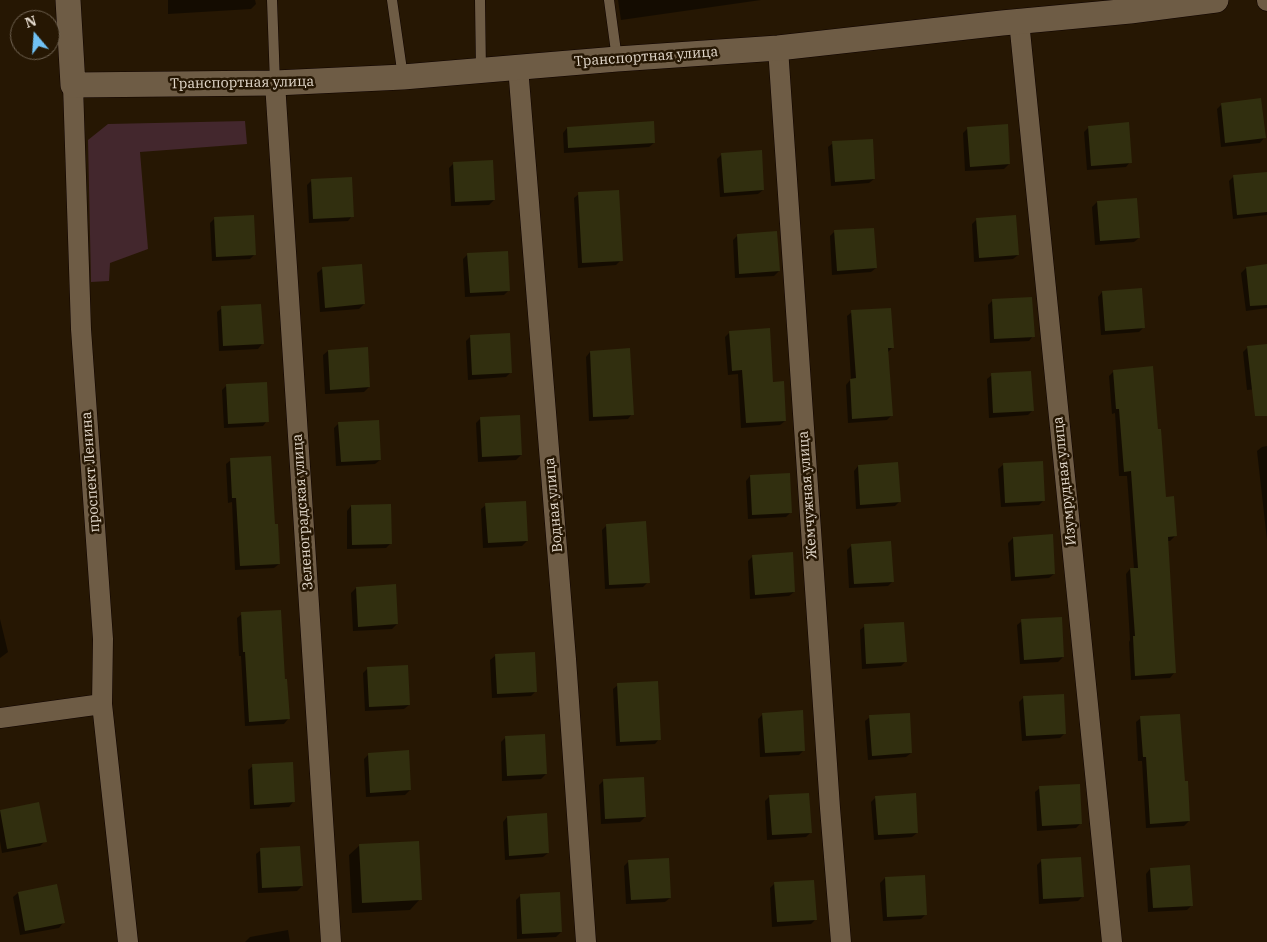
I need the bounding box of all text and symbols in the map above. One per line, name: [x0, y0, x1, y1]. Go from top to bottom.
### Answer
north arrow: [10, 10, 60, 60]
text: N: [23, 11, 39, 32]
street label: Транспортная улица: [573, 44, 719, 70]
street label: Транспортная улица: [170, 73, 314, 93]
street label: проспект Ленина: [78, 411, 104, 533]
street label: Изумрудная улица: [1050, 416, 1080, 546]
street label: Жемчужная улица: [795, 430, 821, 560]
street label: Зеленоградская улица: [289, 433, 317, 591]
street label: Водная улица: [541, 457, 567, 553]

